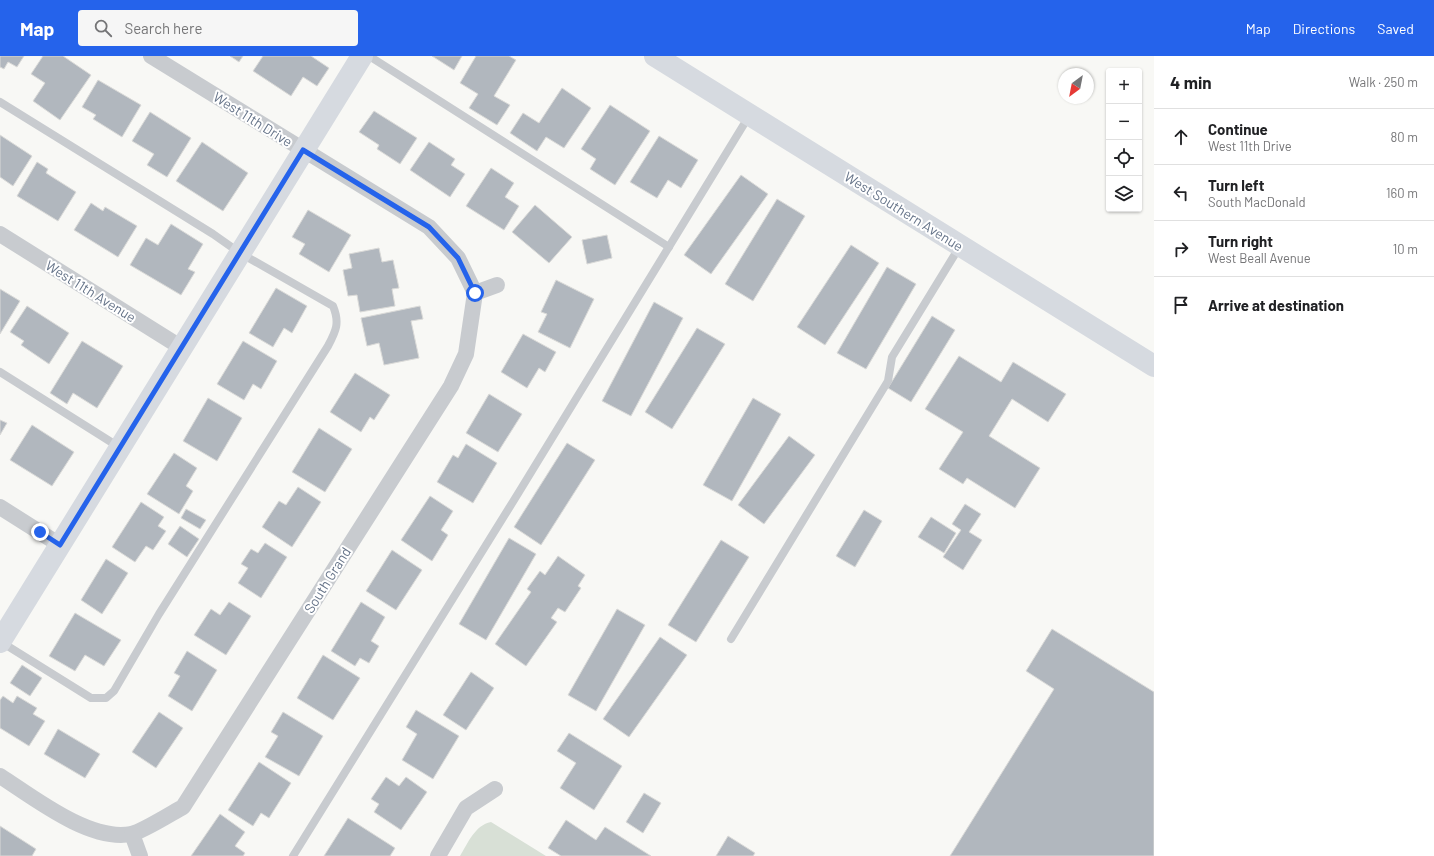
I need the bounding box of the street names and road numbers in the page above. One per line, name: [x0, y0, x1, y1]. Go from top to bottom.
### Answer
street label: West 11th Drive: [210, 88, 296, 150]
street label: West Southern Avenue: [841, 168, 967, 254]
street label: West 11th Avenue: [43, 256, 139, 326]
street label: South Grand: [300, 544, 354, 616]

